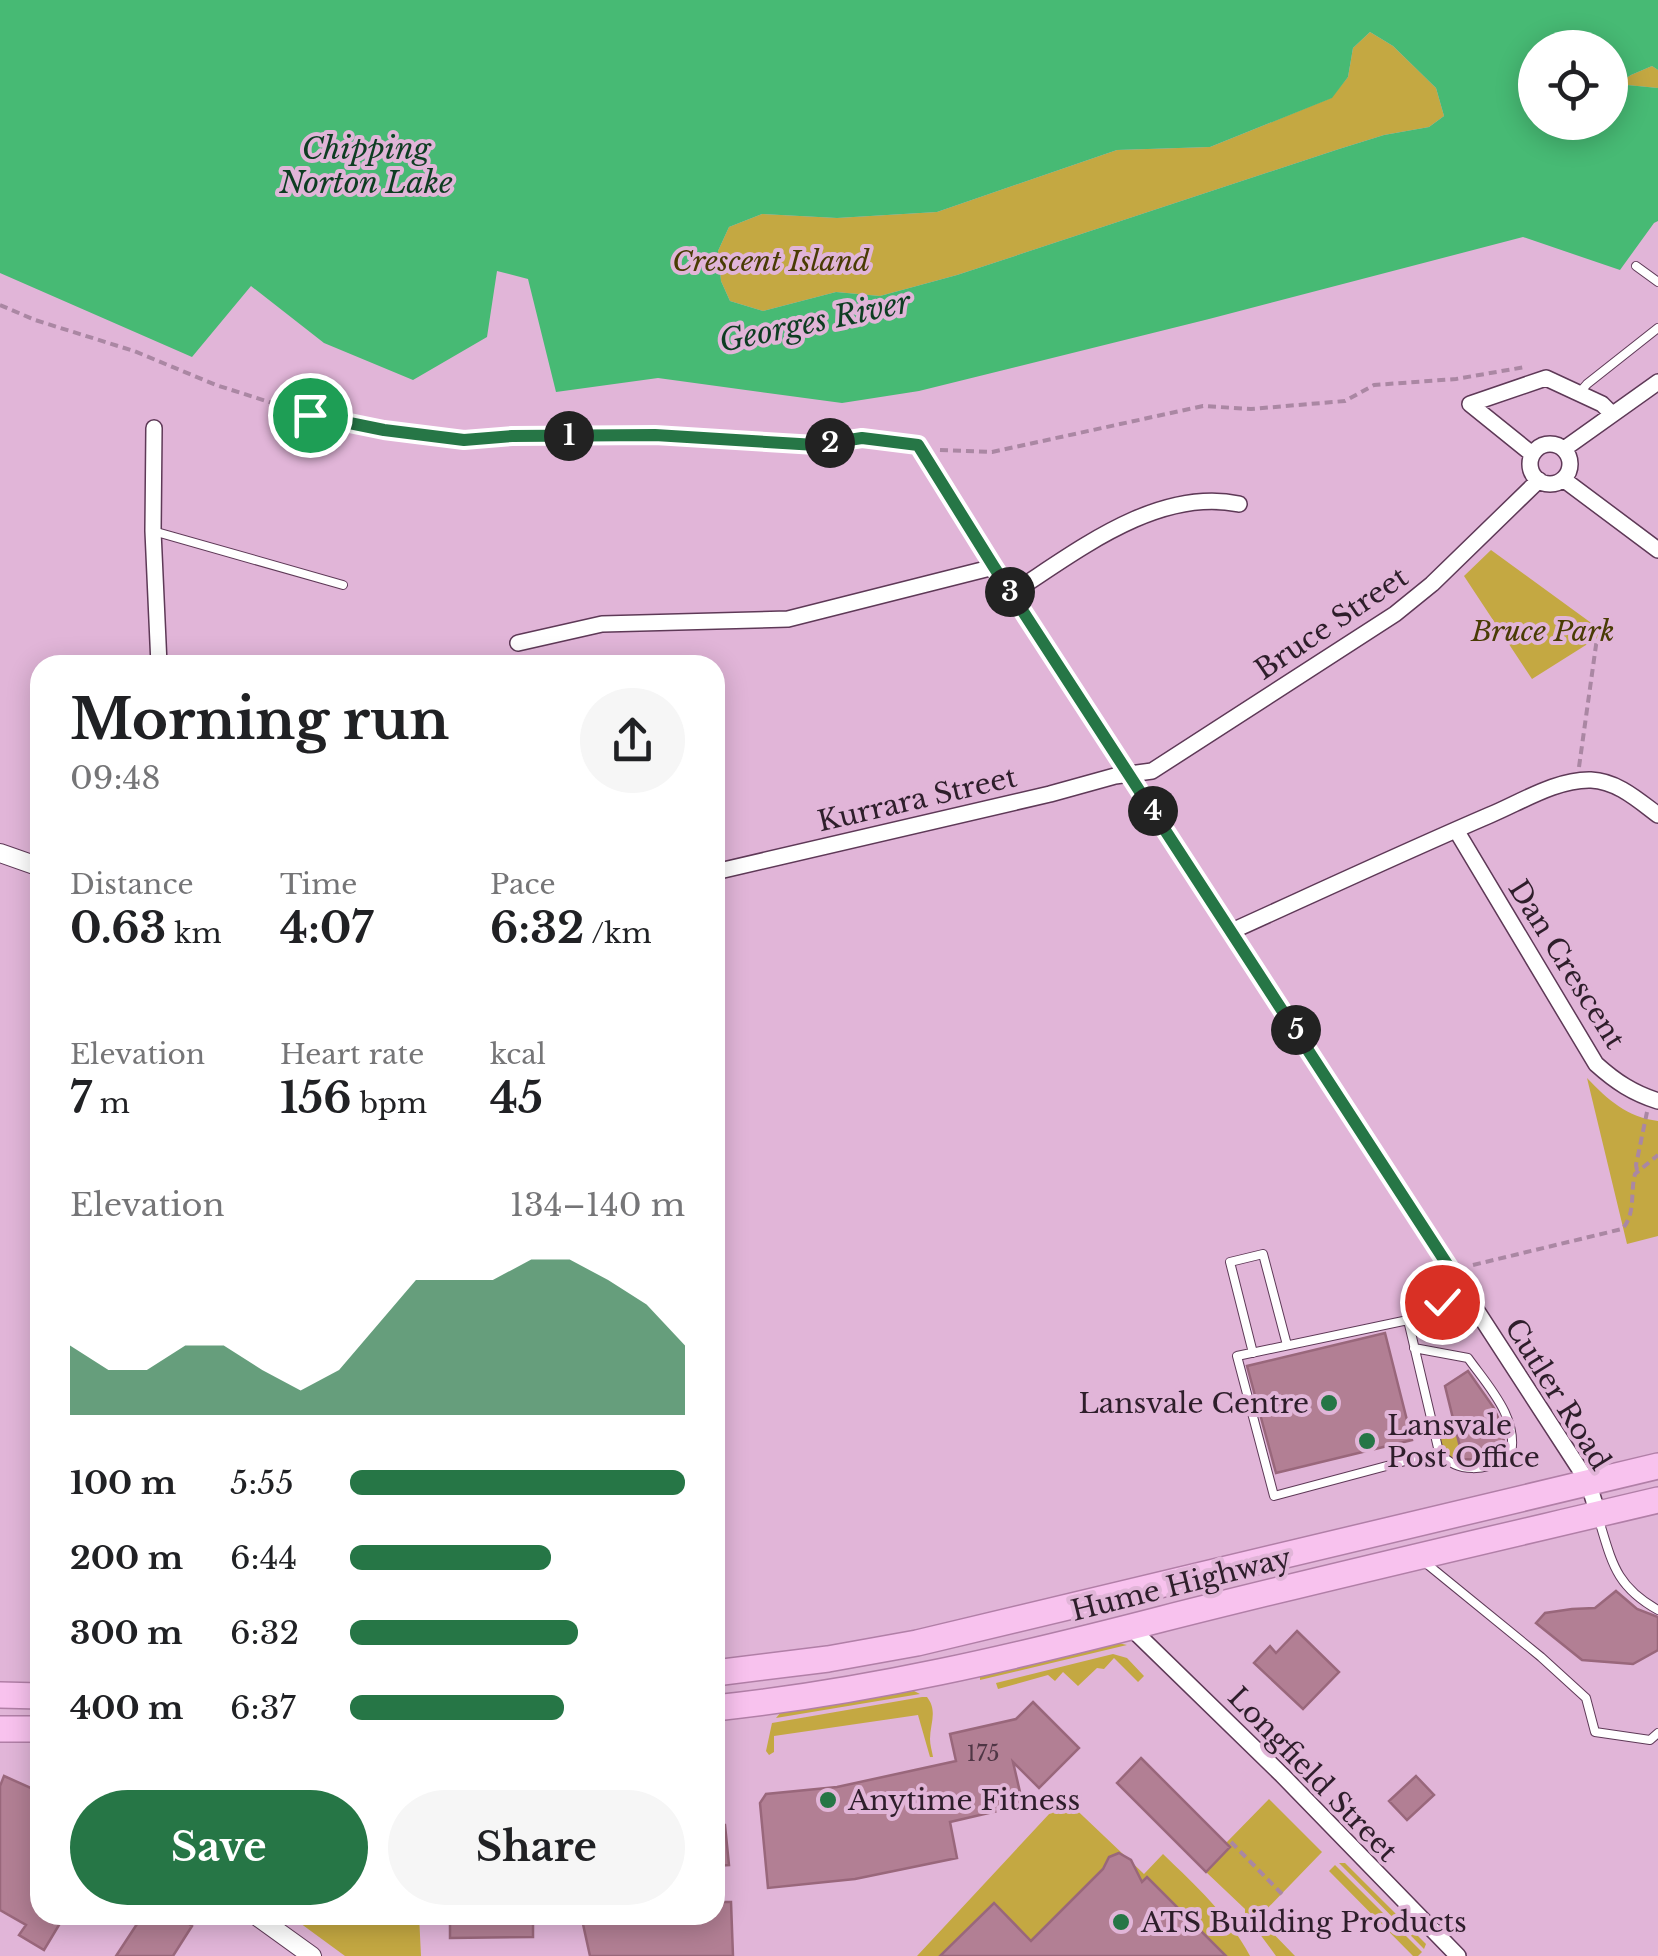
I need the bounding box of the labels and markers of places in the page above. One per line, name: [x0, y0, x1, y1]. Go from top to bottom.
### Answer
pin: [268, 373, 353, 458]
pin: 1: [544, 411, 594, 461]
pin: 2: [805, 418, 855, 468]
pin: 3: [985, 567, 1035, 617]
pin: 4: [1128, 786, 1178, 836]
pin: 5: [1271, 1005, 1321, 1055]
pin: [1400, 1260, 1485, 1345]
place label: Lansvale Centre: [1078, 1386, 1309, 1421]
marker: Lansvale Centre: [1318, 1392, 1340, 1414]
place label: Lansvale Post Office: [1387, 1408, 1540, 1475]
marker: Lansvale Post Office: [1356, 1430, 1378, 1452]
place label: Anytime Fitness: [847, 1783, 1080, 1818]
marker: Anytime Fitness: [817, 1789, 839, 1811]
place label: ATS Building Products: [1140, 1905, 1467, 1940]
marker: ATS Building Products: [1110, 1911, 1132, 1933]

